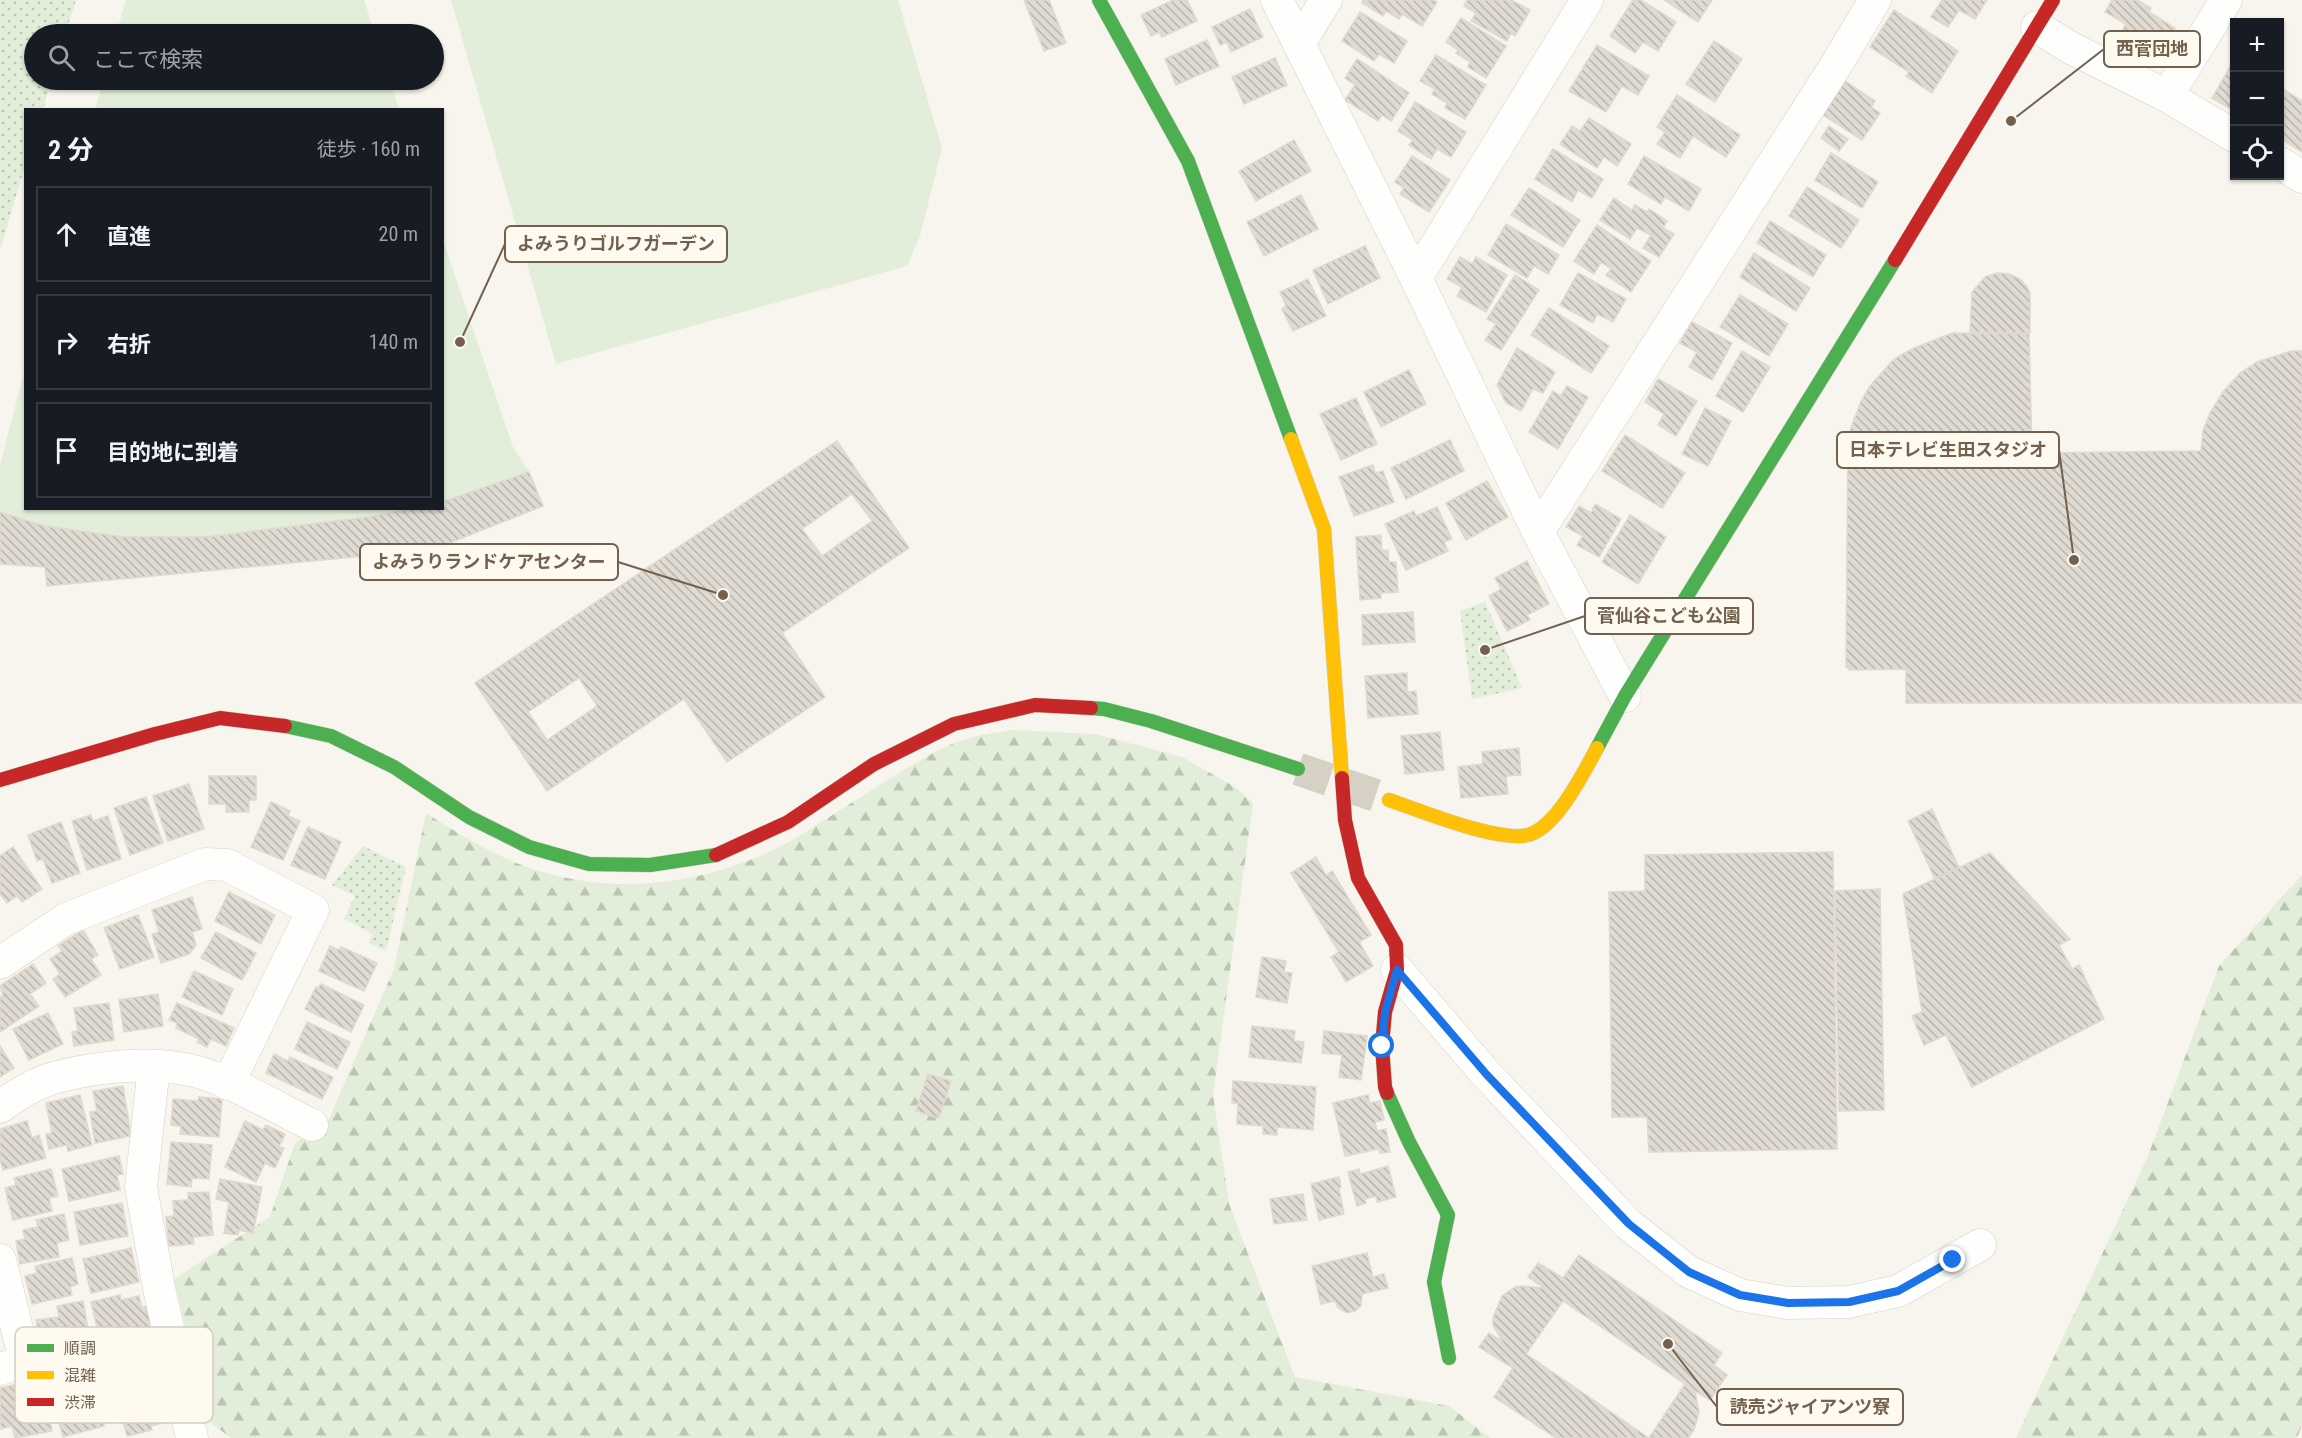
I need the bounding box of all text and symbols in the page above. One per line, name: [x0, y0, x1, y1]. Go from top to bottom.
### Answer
map controls: [2230, 18, 2284, 180]
button: +: [2230, 18, 2284, 72]
search box: [24, 24, 444, 90]
callout: 西菅団地: [2104, 31, 2200, 67]
text: 西菅団地: [2116, 38, 2188, 59]
icon: search: [45, 41, 78, 74]
text: ここで検索: [93, 47, 203, 72]
button: −: [2230, 72, 2284, 126]
button: locate: [2230, 126, 2284, 180]
text: 2 分: [48, 135, 93, 165]
text: 徒歩 · 160 m: [317, 137, 420, 161]
icon: ahead: [50, 218, 83, 251]
text: 20 m: [379, 222, 418, 246]
text: 直進: [107, 224, 151, 249]
callout: よみうりゴルフガーデン: [505, 226, 727, 262]
text: よみうりゴルフガーデン: [517, 233, 715, 254]
icon: right: [50, 326, 83, 359]
text: 140 m: [369, 330, 418, 354]
text: 右折: [107, 332, 151, 357]
callout: 日本テレビ生田スタジオ: [1837, 432, 2059, 468]
icon: arrive: [50, 434, 83, 467]
text: 日本テレビ生田スタジオ: [1849, 439, 2047, 460]
text: 目的地に到着: [107, 440, 239, 465]
callout: よみうりランドケアセンター: [360, 544, 618, 580]
text: よみうりランドケアセンター: [372, 551, 606, 572]
callout: 菅仙谷こども公園: [1585, 598, 1753, 634]
text: 菅仙谷こども公園: [1597, 605, 1741, 626]
route start: [1368, 1032, 1394, 1058]
route end: [1939, 1246, 1965, 1272]
legend: [15, 1327, 213, 1423]
text: 順調: [64, 1339, 96, 1358]
text: 混雑: [64, 1366, 96, 1385]
callout: 読売ジャイアンツ寮: [1717, 1389, 1903, 1425]
text: 渋滞: [64, 1393, 96, 1412]
text: 読売ジャイアンツ寮: [1730, 1396, 1890, 1417]

